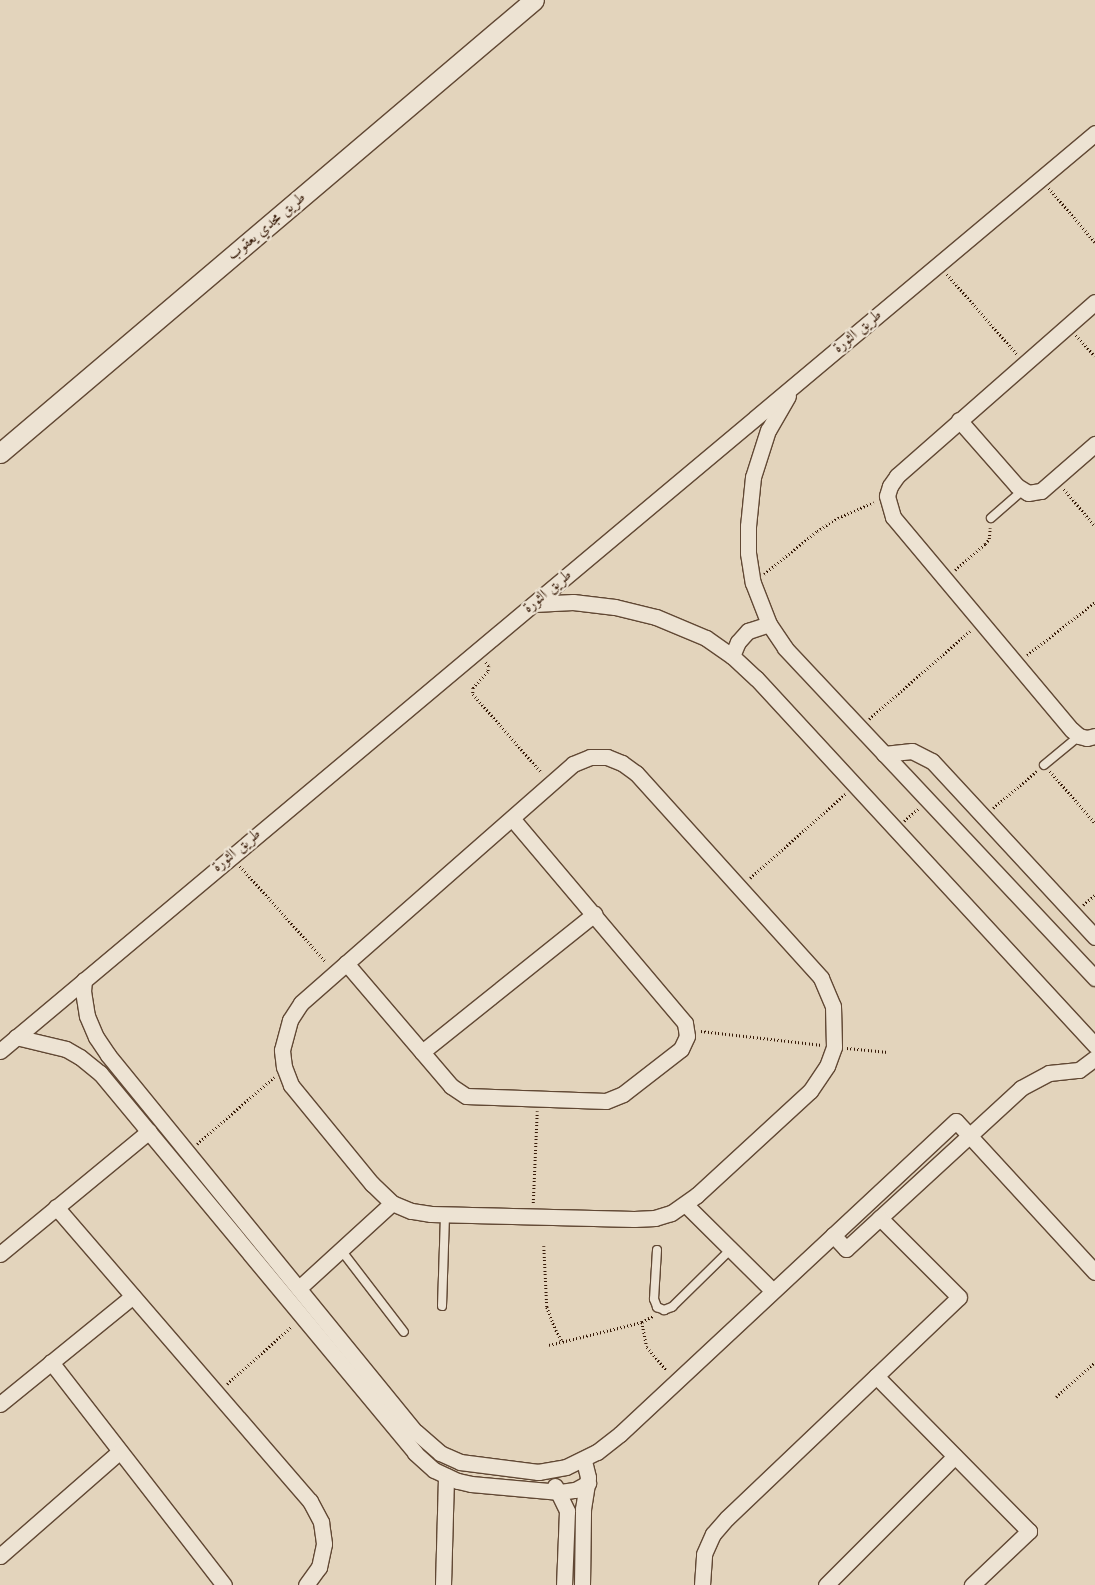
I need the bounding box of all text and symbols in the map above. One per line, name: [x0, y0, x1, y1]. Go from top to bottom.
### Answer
street label: طريق مجدي يعقوب: [224, 189, 310, 265]
street label: طريق الثورة: [830, 307, 886, 357]
street label: طريق الثورة: [520, 567, 576, 617]
street label: طريق الثورة: [209, 826, 265, 876]

